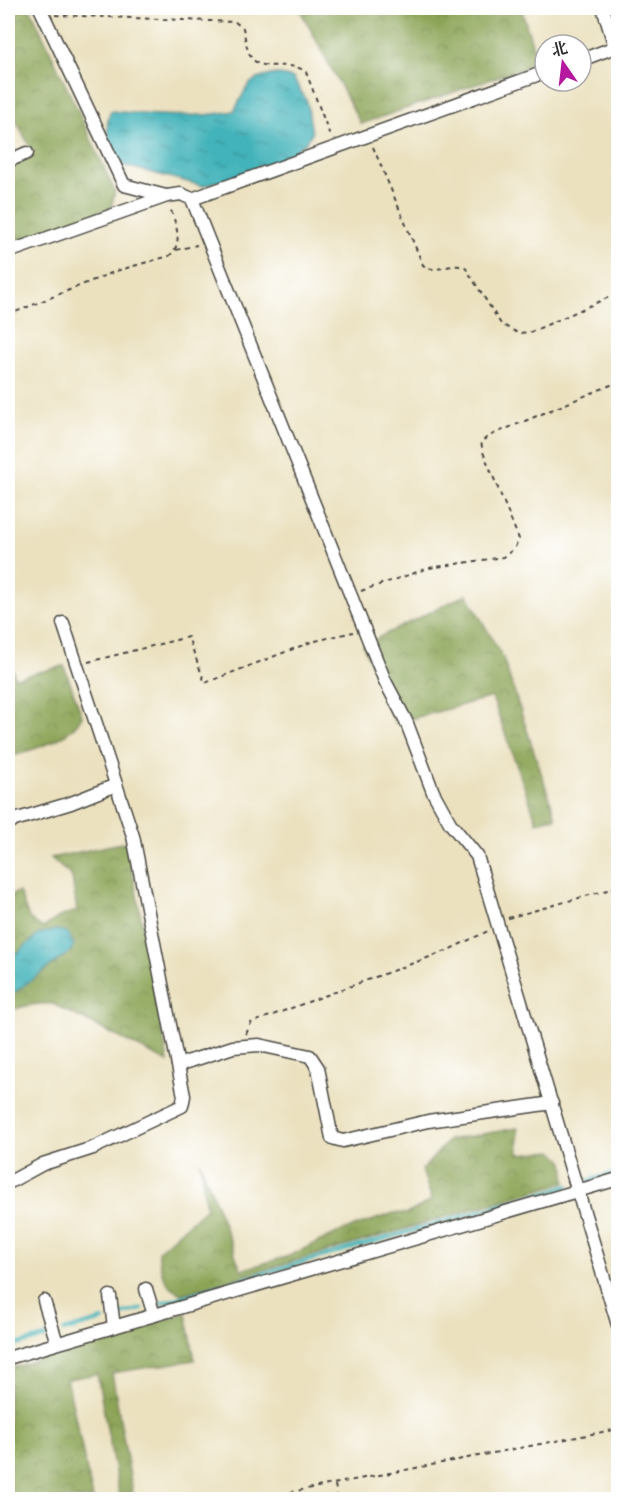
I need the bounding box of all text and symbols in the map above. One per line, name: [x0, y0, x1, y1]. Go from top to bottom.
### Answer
north arrow: [533, 33, 593, 93]
text: 北: [549, 38, 570, 61]

